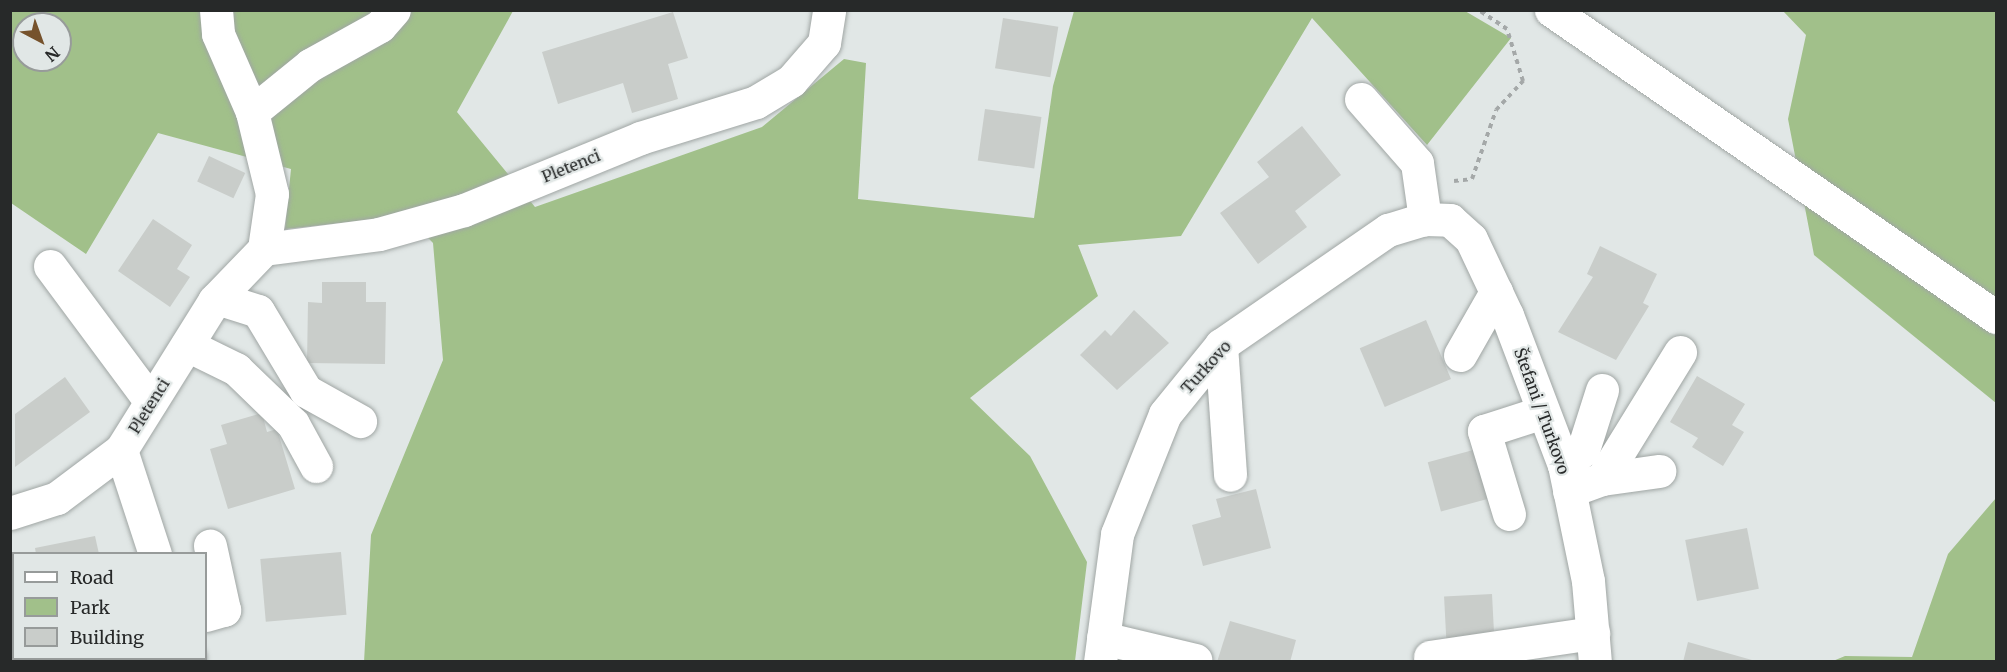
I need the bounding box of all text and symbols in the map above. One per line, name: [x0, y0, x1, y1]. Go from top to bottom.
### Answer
north arrow: [12, 12, 72, 72]
text: N: [41, 42, 64, 66]
street label: Pletenci: [539, 146, 603, 186]
street label: Turkovo: [1177, 336, 1235, 398]
street label: Štefani / Turkovo: [1510, 345, 1574, 477]
street label: Pletenci: [125, 375, 173, 437]
legend: [12, 552, 207, 660]
text: Road: [70, 566, 114, 589]
text: Park: [70, 596, 110, 619]
text: Building: [70, 626, 144, 649]

